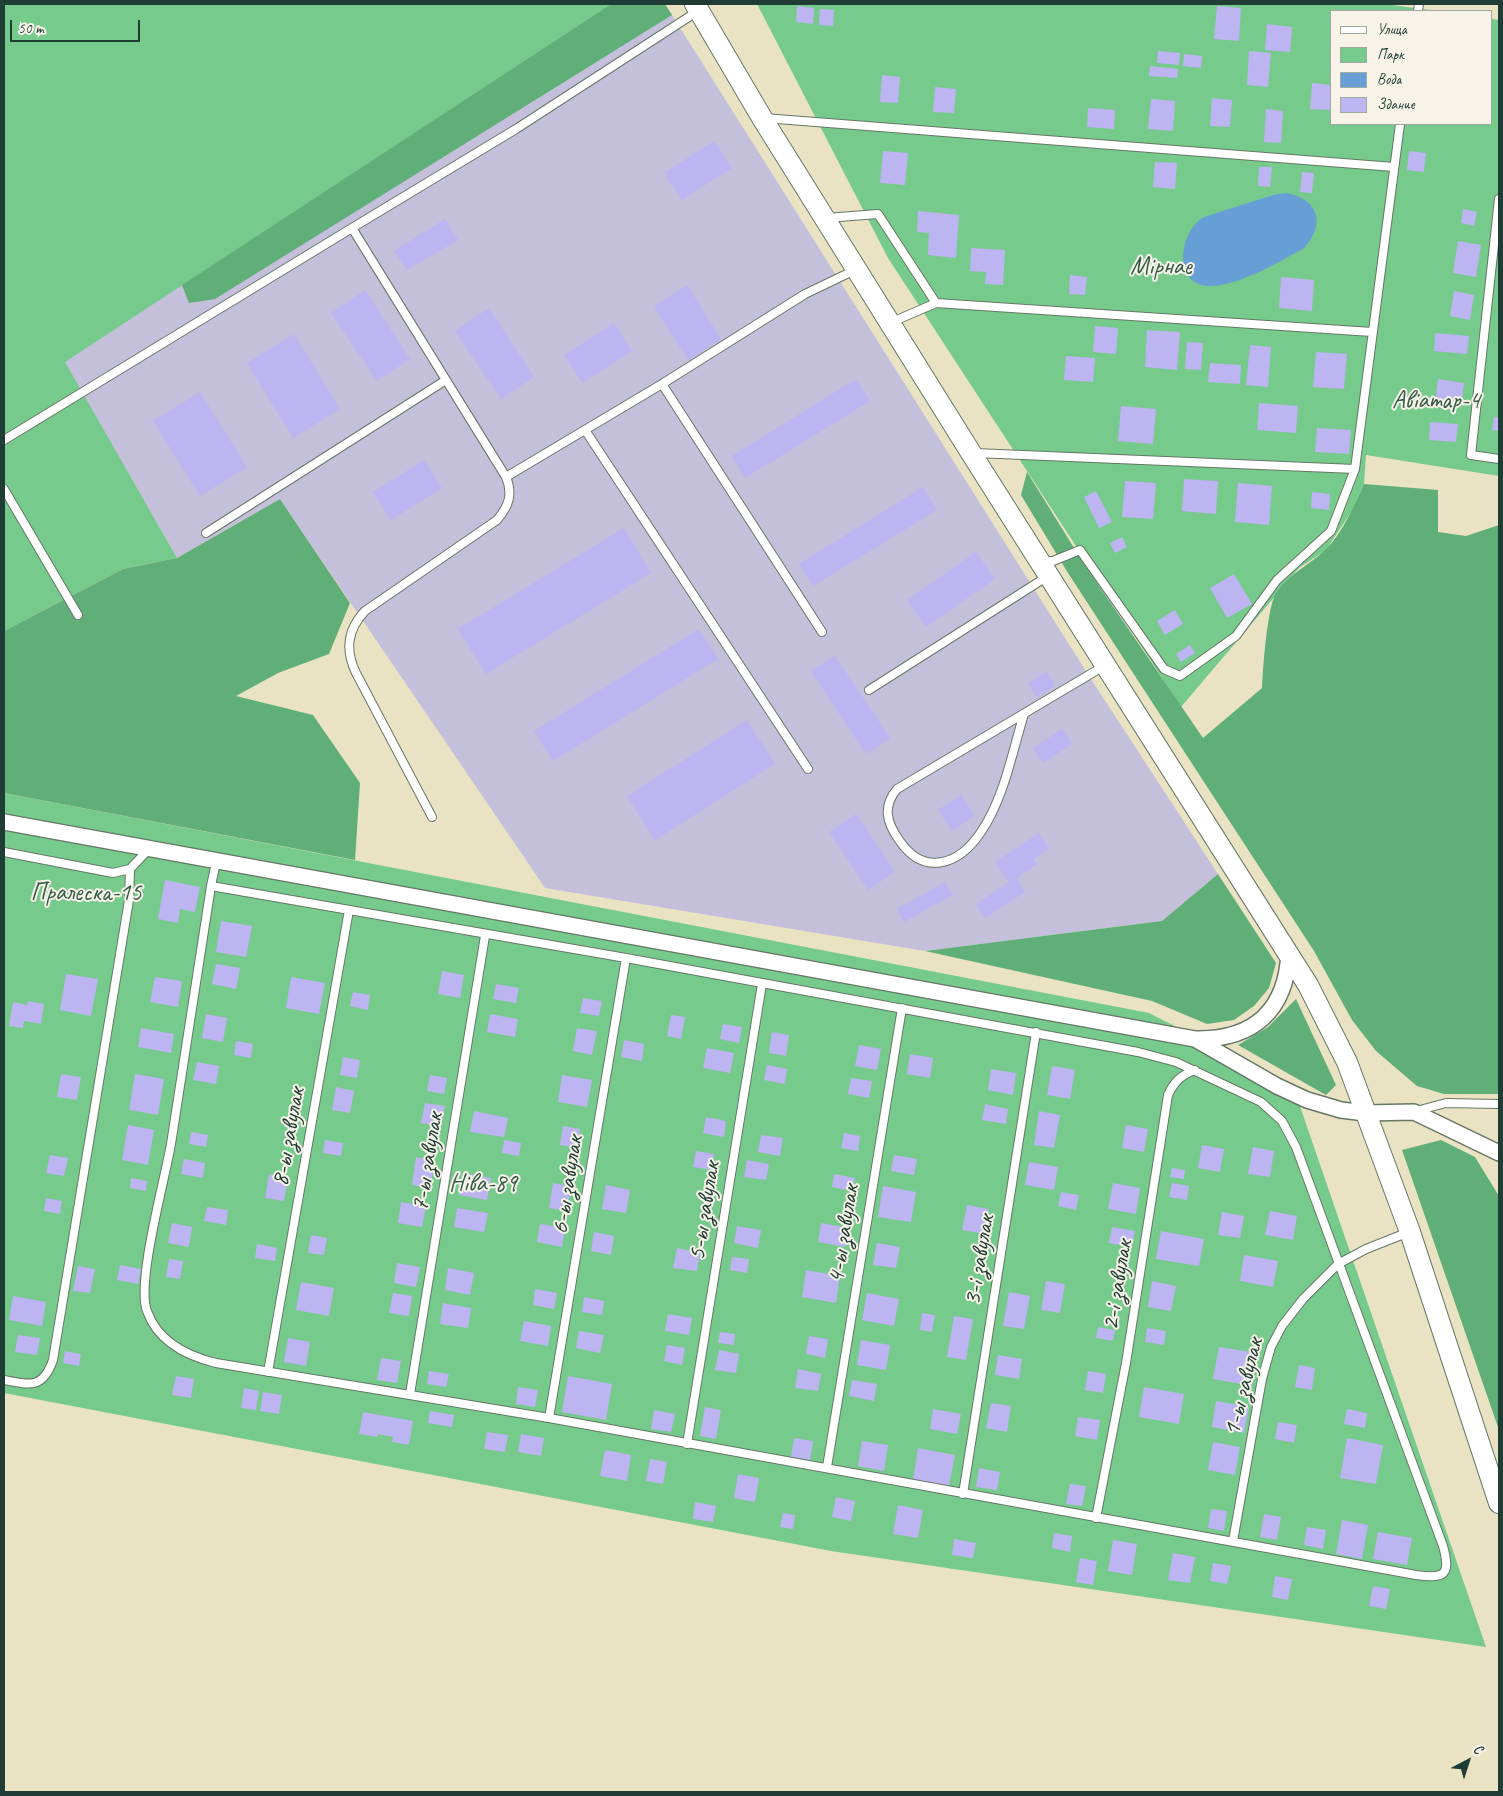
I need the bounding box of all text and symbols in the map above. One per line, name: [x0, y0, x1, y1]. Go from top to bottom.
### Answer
scale bar: [12, 10, 142, 42]
legend: [1330, 10, 1493, 125]
text: 50 m: [18, 19, 44, 38]
text: Улица: [1377, 20, 1407, 39]
text: Парк: [1377, 45, 1404, 64]
text: Вода: [1377, 70, 1401, 89]
text: Здание: [1377, 95, 1415, 114]
park label: Мірнае: [1130, 252, 1192, 282]
park label: Авіатар-4: [1392, 386, 1480, 416]
park label: Пралеска-15: [30, 878, 142, 908]
street label: 8-ы завулак: [266, 1085, 312, 1189]
street label: 7-ы завулак: [405, 1110, 451, 1214]
street label: 6-ы завулак: [545, 1133, 591, 1237]
street label: 5-ы завулак: [682, 1159, 728, 1263]
park label: Ніва-89: [449, 1169, 517, 1199]
street label: 4-ы завулак: [821, 1182, 867, 1286]
street label: 3-і завулак: [958, 1213, 1002, 1307]
street label: 2-і завулак: [1096, 1238, 1140, 1332]
street label: 1-ы завулак: [1217, 1335, 1271, 1439]
north arrow: [1443, 1736, 1493, 1786]
text: С: [1470, 1740, 1486, 1758]

